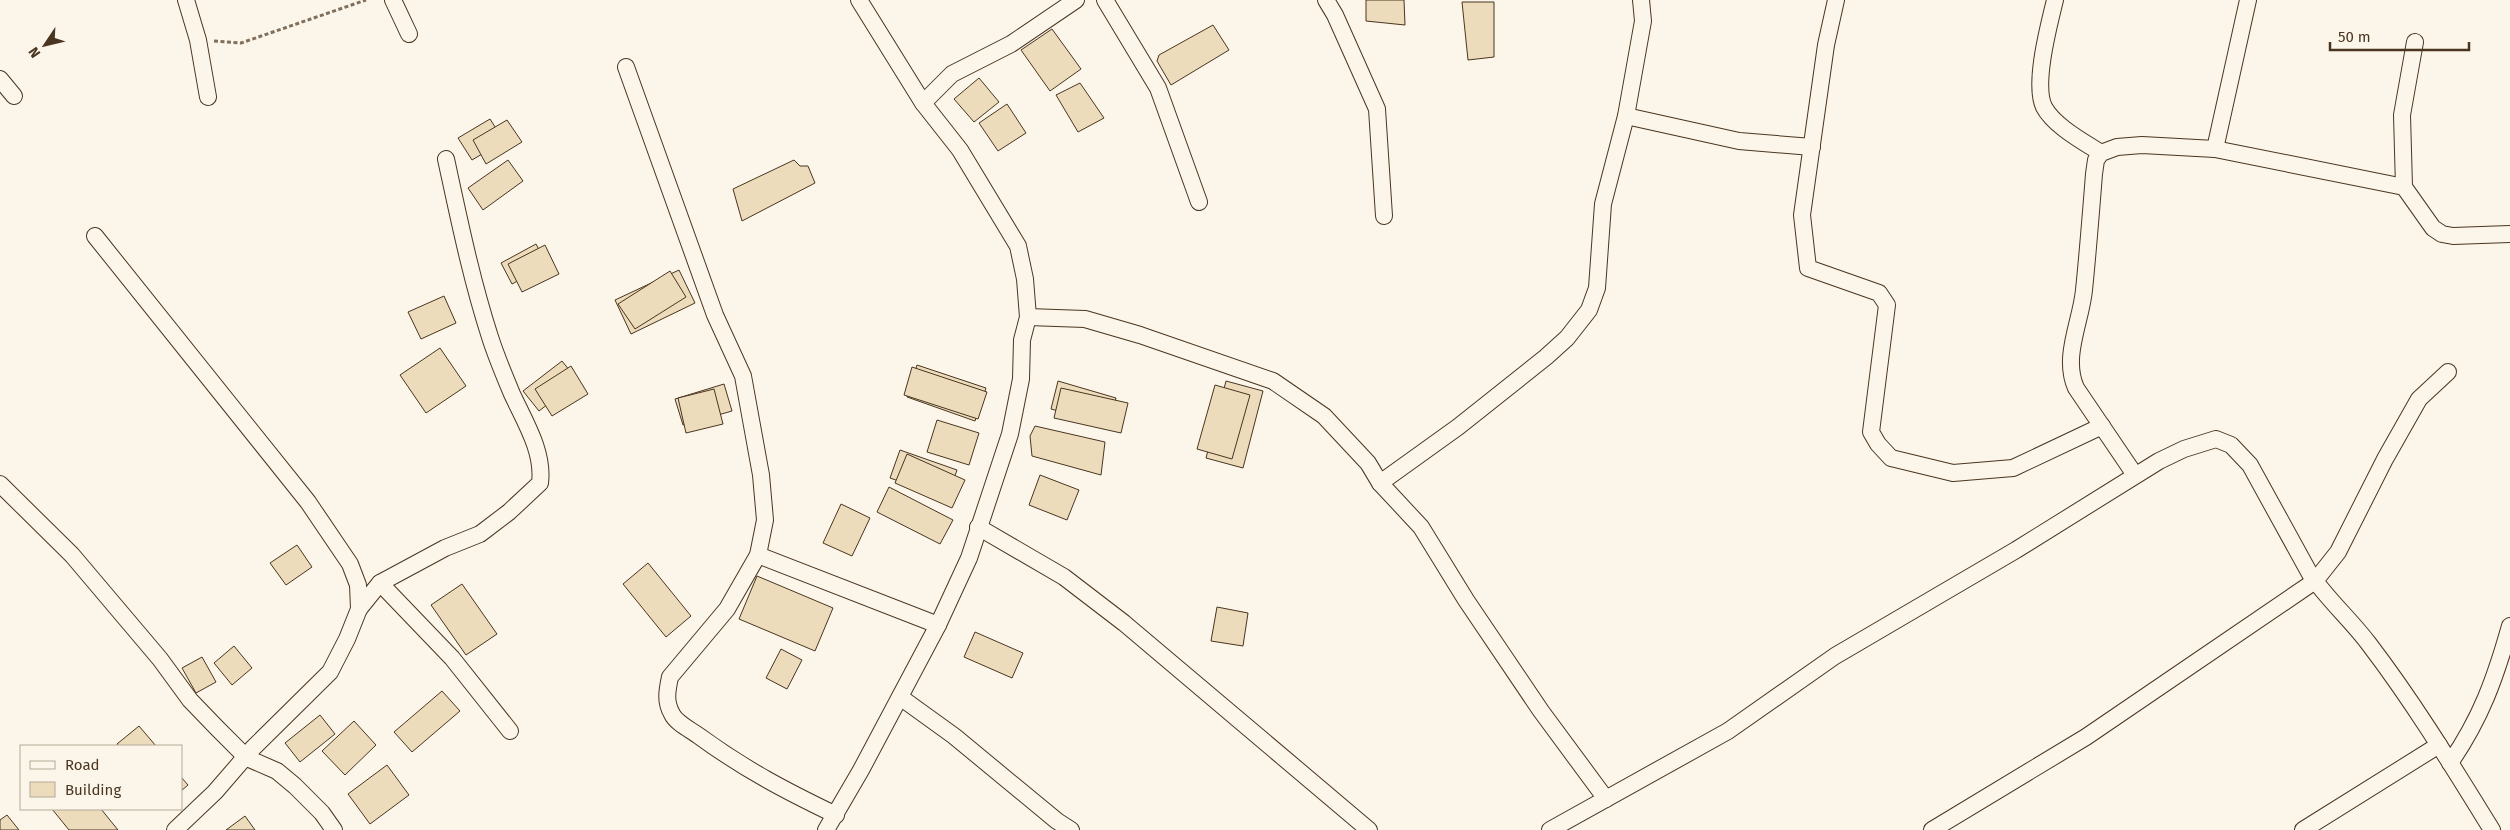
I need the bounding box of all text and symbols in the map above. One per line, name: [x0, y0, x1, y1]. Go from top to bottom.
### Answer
north arrow: [20, 20, 70, 70]
scale bar: [2330, 20, 2469, 52]
text: 50 m: [2338, 28, 2371, 46]
text: N: [25, 43, 44, 61]
legend: [20, 745, 182, 810]
text: Road: [65, 756, 100, 774]
text: Building: [65, 781, 121, 799]

